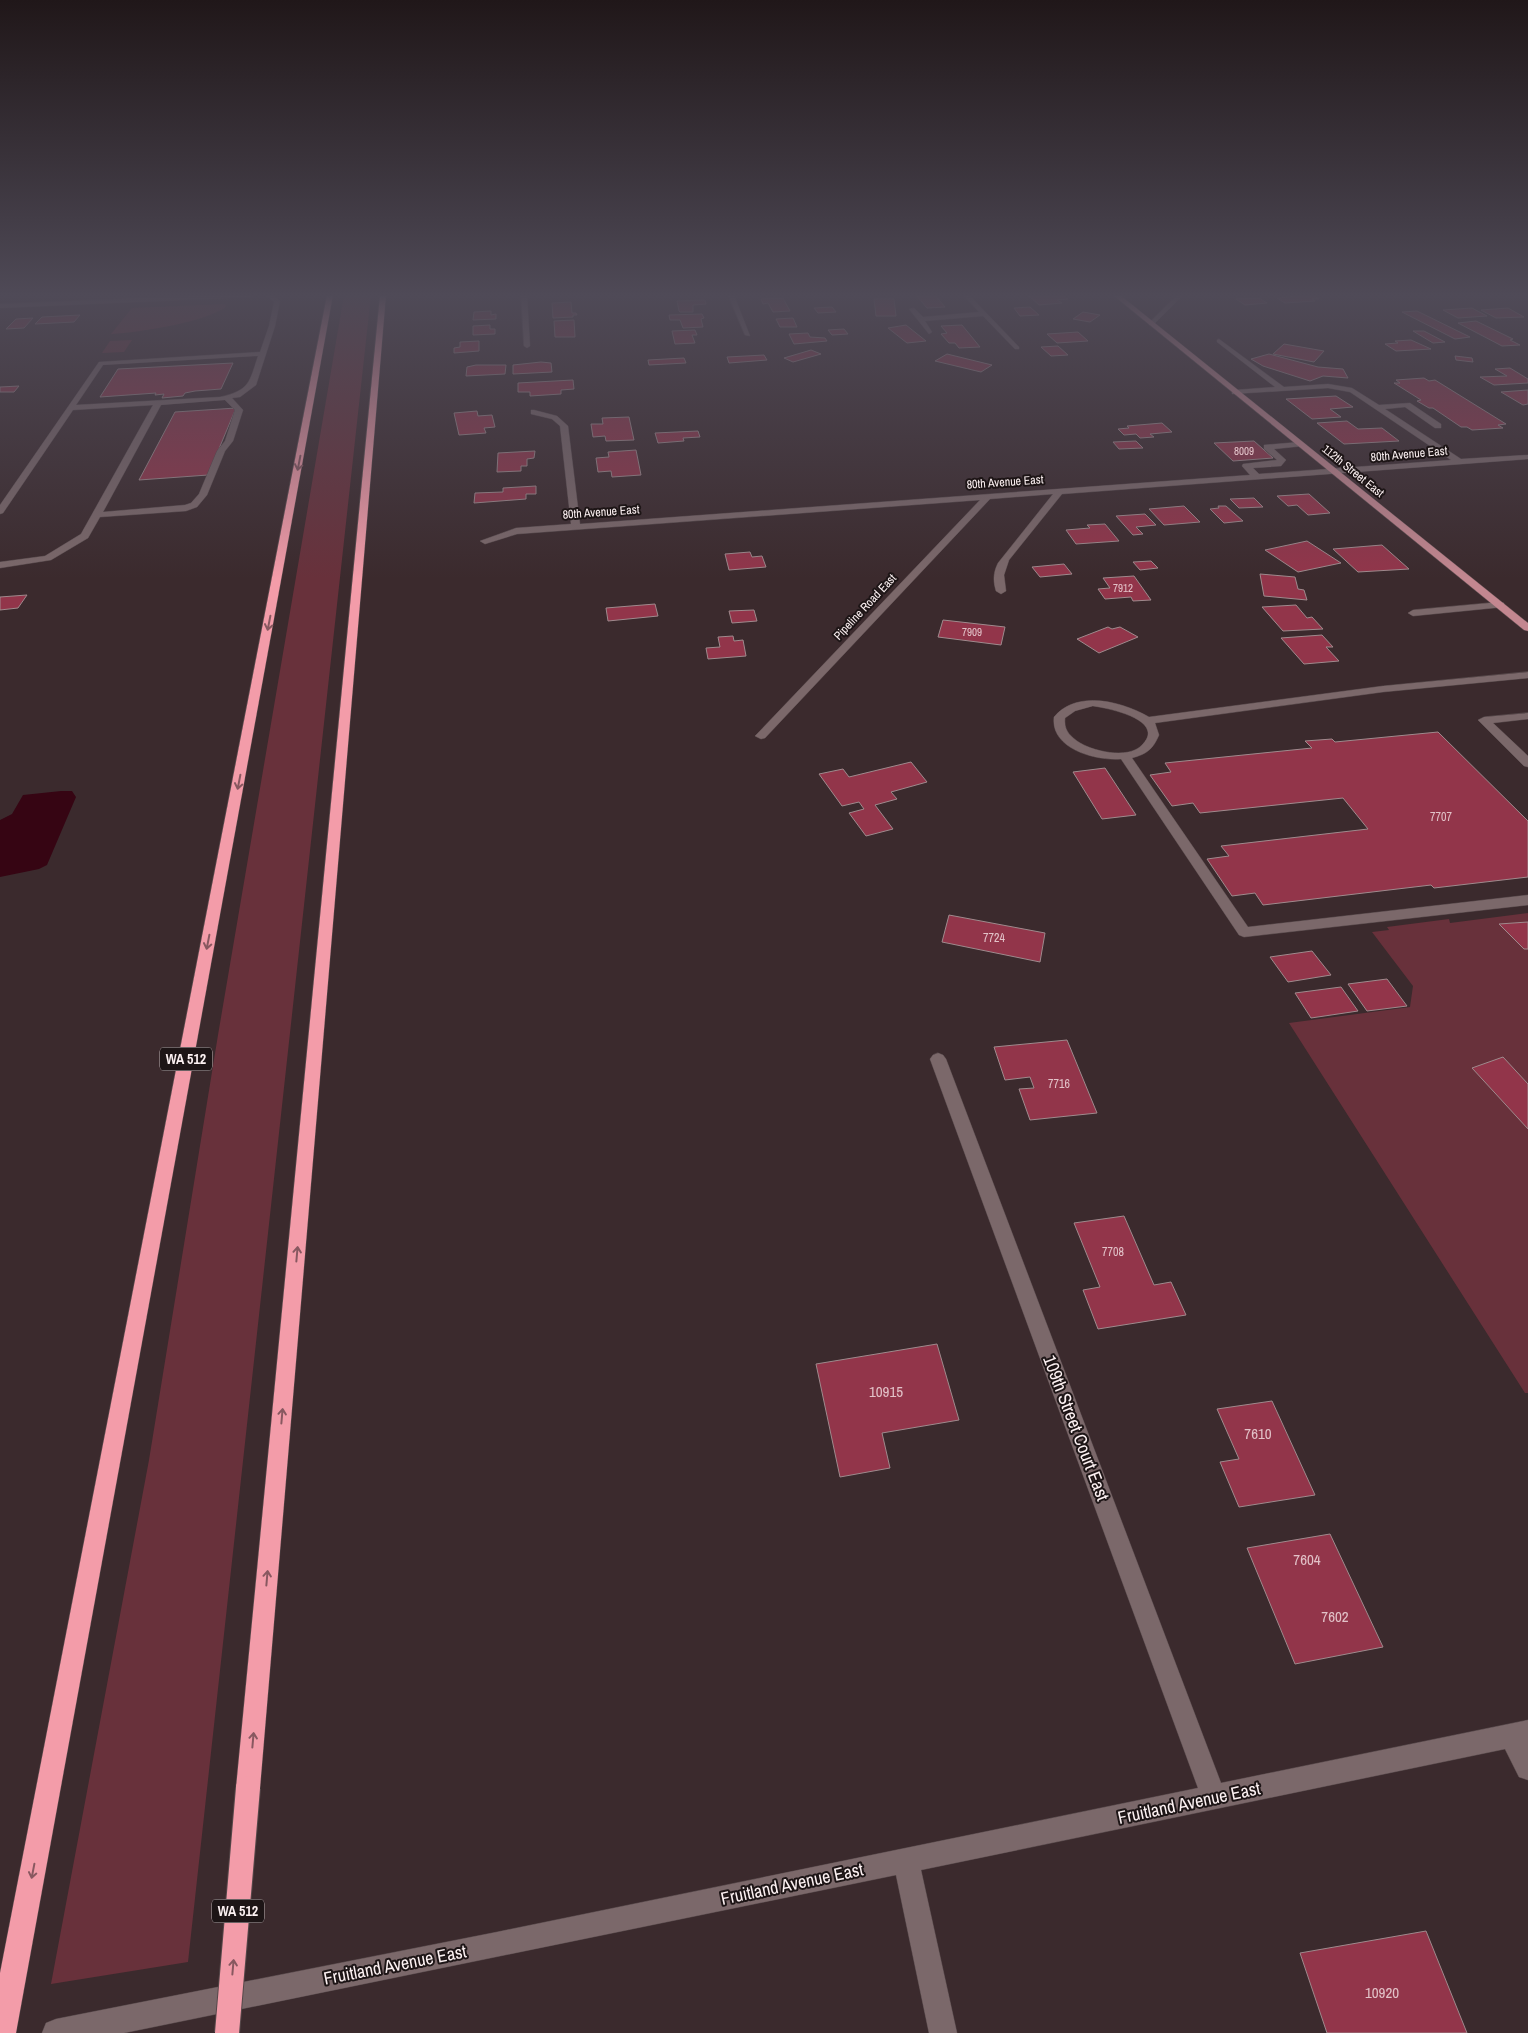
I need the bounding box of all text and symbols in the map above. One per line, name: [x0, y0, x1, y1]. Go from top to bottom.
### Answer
street label: 112th Street East: [1319, 441, 1388, 501]
street label: 80th Avenue East: [1370, 443, 1448, 465]
house number: 8009: [1234, 444, 1254, 458]
one-way arrow: [293, 455, 303, 471]
street label: 80th Avenue East: [966, 471, 1044, 493]
street label: 80th Avenue East: [562, 501, 640, 523]
street label: Pipeline Road East: [830, 570, 900, 643]
house number: 7912: [1113, 581, 1133, 595]
one-way arrow: [263, 614, 273, 630]
house number: 7909: [962, 625, 982, 639]
one-way arrow: [233, 774, 243, 790]
house number: 7707: [1430, 809, 1452, 825]
house number: 7724: [983, 930, 1005, 946]
one-way arrow: [203, 934, 213, 950]
road number: WA 512: [160, 1048, 212, 1070]
house number: 7716: [1048, 1076, 1070, 1092]
house number: 7708: [1102, 1244, 1124, 1260]
one-way arrow: [292, 1247, 301, 1263]
street label: 109th Street Court East: [1037, 1351, 1116, 1504]
house number: 10915: [869, 1381, 903, 1402]
one-way arrow: [277, 1408, 287, 1424]
house number: 7610: [1244, 1423, 1272, 1444]
house number: 7604: [1293, 1549, 1321, 1570]
one-way arrow: [263, 1570, 272, 1586]
house number: 7602: [1321, 1606, 1349, 1627]
one-way arrow: [248, 1732, 258, 1748]
street label: Fruitland Avenue East: [1115, 1775, 1262, 1830]
street label: Fruitland Avenue East: [718, 1856, 865, 1911]
one-way arrow: [28, 1863, 38, 1879]
road number: WA 512: [212, 1900, 264, 1922]
street label: Fruitland Avenue East: [321, 1938, 468, 1991]
one-way arrow: [228, 1959, 238, 1975]
house number: 10920: [1365, 1982, 1399, 2003]

